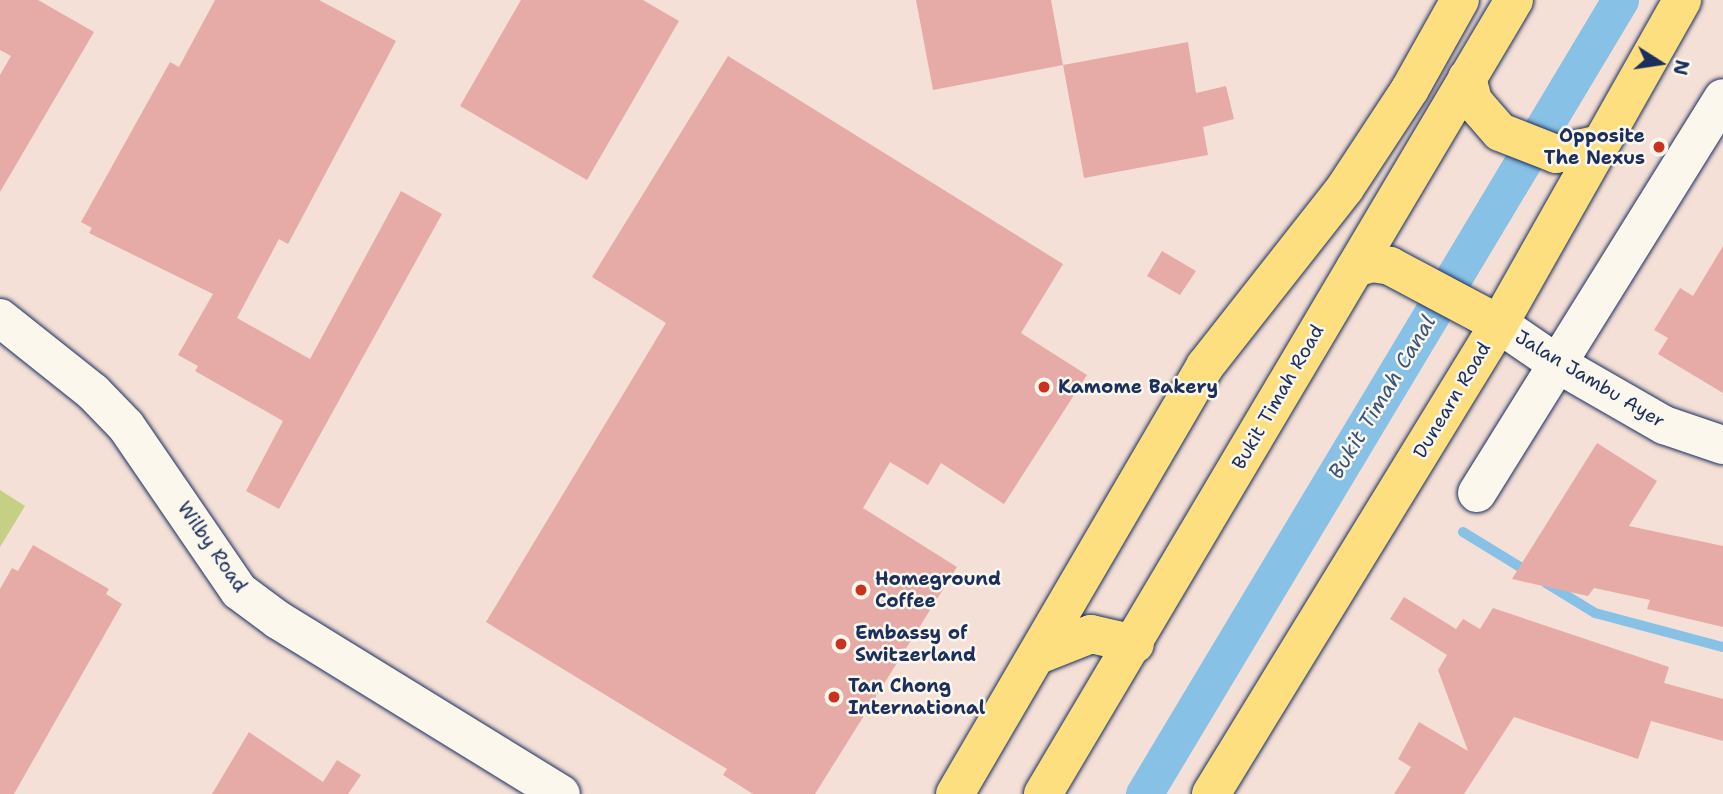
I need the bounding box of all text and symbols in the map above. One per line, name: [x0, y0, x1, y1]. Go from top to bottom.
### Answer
north arrow: [1625, 28, 1695, 98]
text: N: [1667, 58, 1695, 77]
place label: Opposite The Nexus: [1544, 125, 1645, 169]
marker: Opposite The Nexus: [1651, 139, 1667, 155]
water label: Bukit Timah Canal: [1323, 310, 1441, 484]
street label: Bukit Timah Road: [1227, 321, 1329, 473]
street label: Jalan Jambu Ayer: [1511, 325, 1669, 433]
street label: Dunearn Road: [1408, 338, 1496, 462]
place label: Kamome Bakery: [1058, 376, 1218, 398]
marker: Kamome Bakery: [1036, 379, 1052, 395]
street label: Wilby Road: [172, 497, 252, 597]
place label: Homeground Coffee: [875, 568, 1001, 612]
marker: Homeground Coffee: [853, 582, 869, 598]
place label: Embassy of Switzerland: [855, 622, 976, 666]
marker: Embassy of Switzerland: [833, 636, 849, 652]
place label: Tan Chong International: [848, 675, 985, 719]
marker: Tan Chong International: [826, 689, 842, 705]

